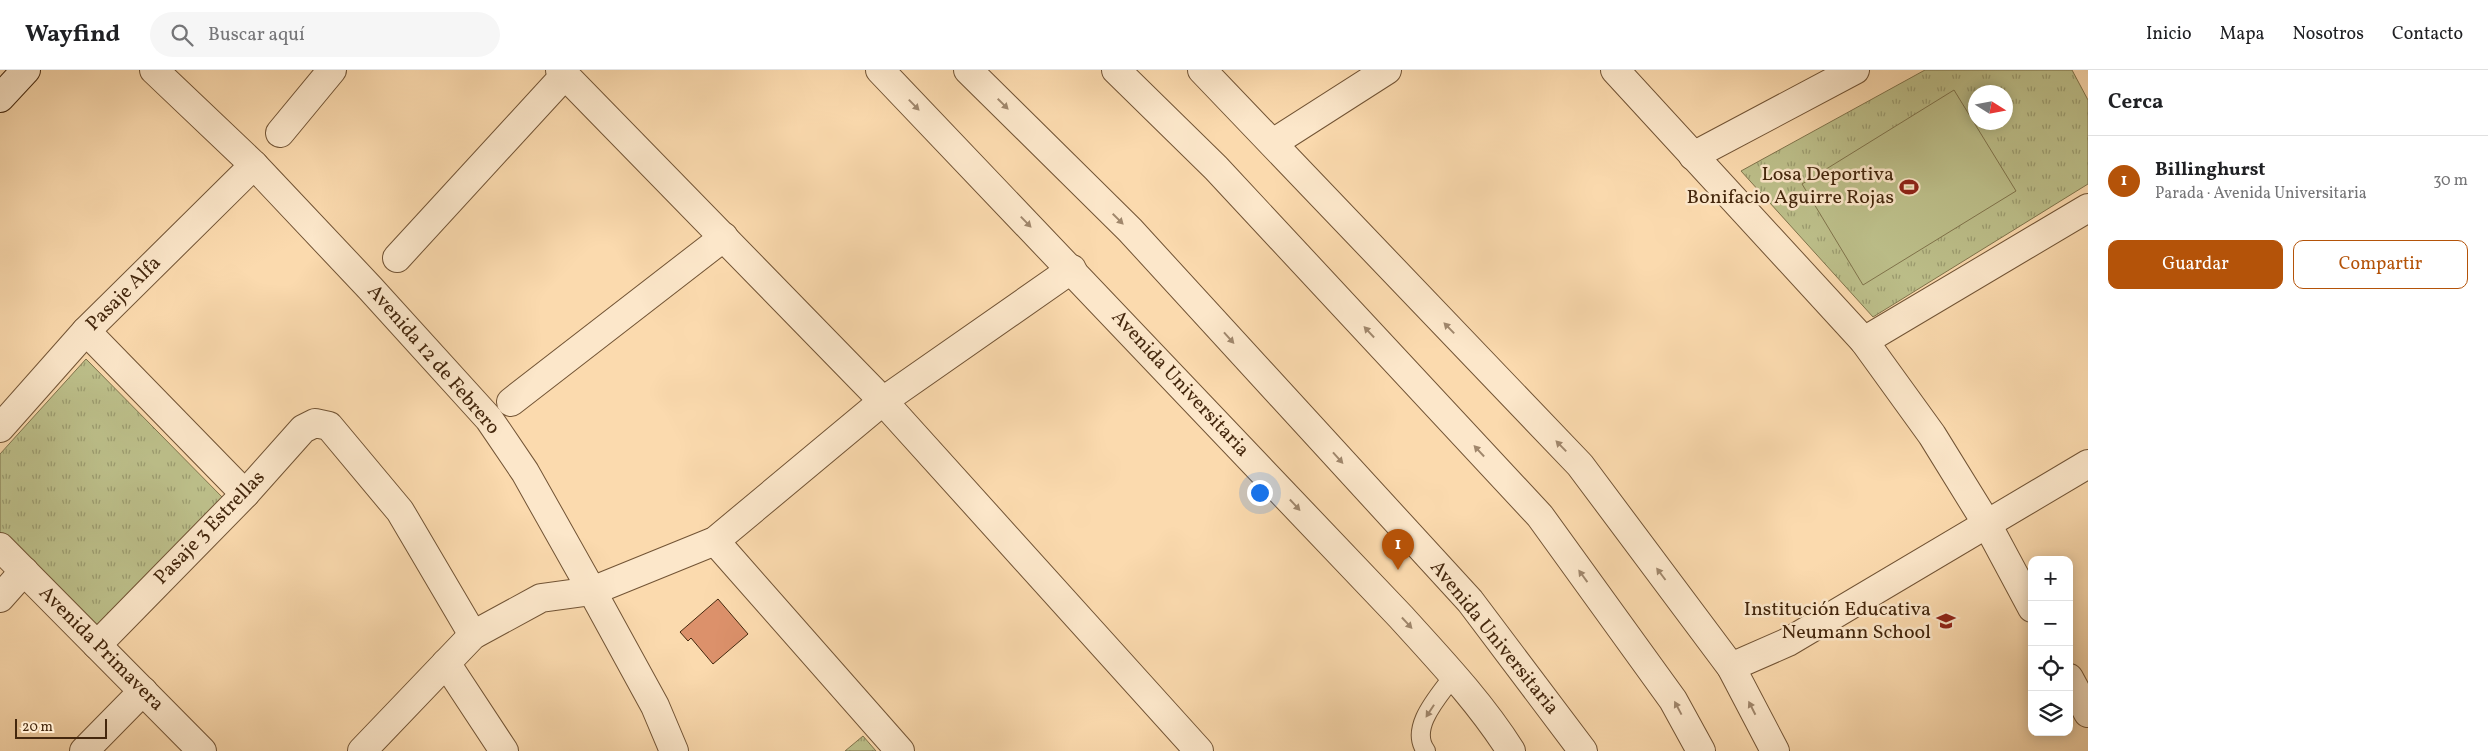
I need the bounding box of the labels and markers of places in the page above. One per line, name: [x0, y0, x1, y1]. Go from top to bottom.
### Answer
place label: Losa Deportiva Bonifacio Aguirre Rojas: [1687, 161, 1894, 212]
sports icon: Losa Deportiva Bonifacio Aguirre Rojas: [1898, 176, 1920, 198]
pin: 1: [1382, 529, 1414, 570]
place label: Institución Educativa Neumann School: [1744, 596, 1931, 647]
school or university icon: Institución Educativa Neumann School: [1935, 610, 1957, 632]

